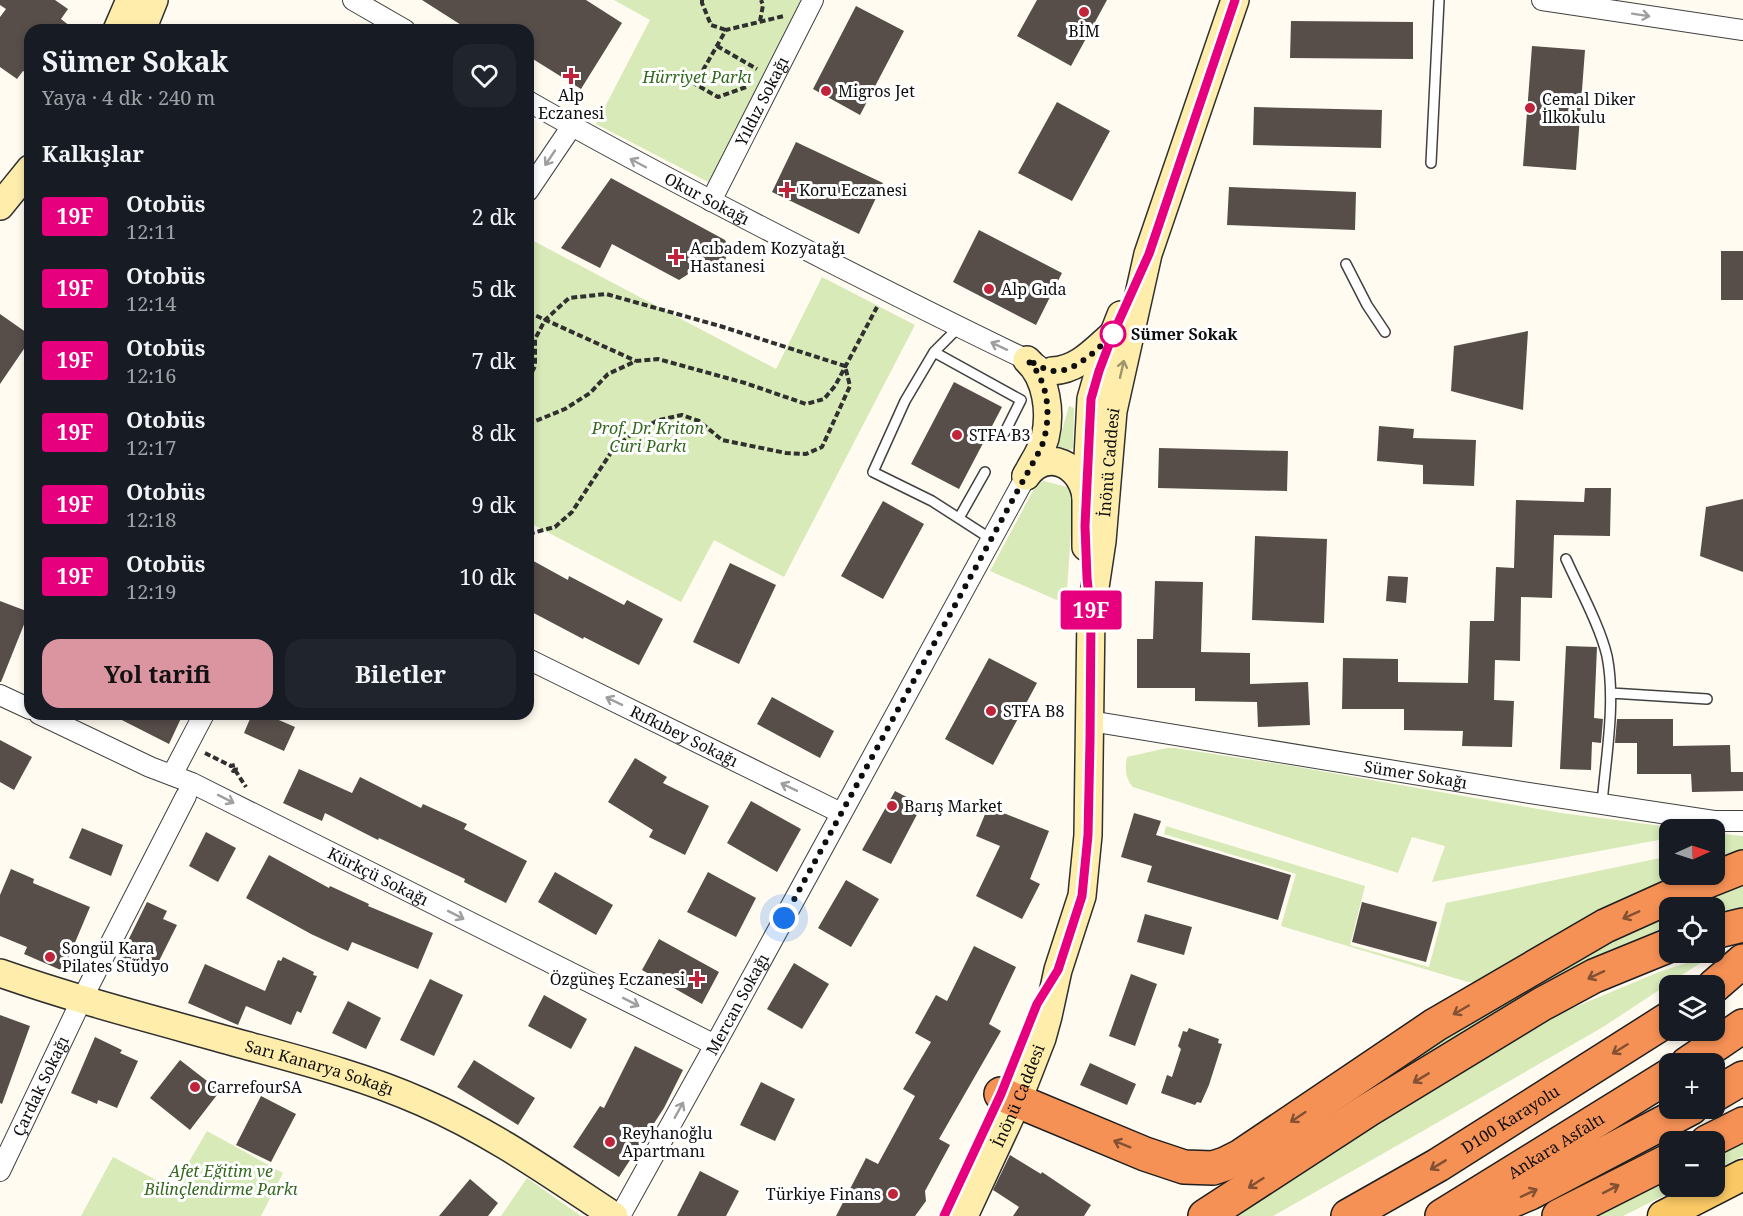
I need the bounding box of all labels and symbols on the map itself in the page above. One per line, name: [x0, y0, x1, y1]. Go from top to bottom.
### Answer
marker: BİM: [1077, 5, 1091, 19]
one-way arrow: [1631, 9, 1651, 20]
place label: BİM: [1068, 20, 1100, 42]
street label: Yıldız Sokağı: [729, 53, 794, 150]
park label: Hürriyet Parkı: [641, 66, 752, 88]
marker: Alp Eczanesi: [564, 69, 578, 83]
place label: Migros Jet: [838, 80, 915, 102]
place label: Alp Eczanesi: [538, 84, 604, 124]
marker: Migros Jet: [819, 84, 833, 98]
place label: Cemal Diker İlkokulu: [1542, 88, 1636, 128]
marker: Cemal Diker İlkokulu: [1523, 101, 1537, 115]
one-way arrow: [544, 150, 556, 166]
one-way arrow: [629, 156, 647, 168]
street label: Okur Sokağı: [661, 167, 753, 230]
place label: Koru Eczanesi: [799, 179, 907, 201]
marker: Koru Eczanesi: [780, 183, 794, 197]
place label: Acıbadem Kozyatağı Hastanesi: [690, 237, 845, 277]
marker: Acıbadem Kozyatağı Hastanesi: [667, 248, 685, 266]
place label: Alp Gıda: [1001, 278, 1067, 300]
marker: Alp Gıda: [982, 282, 996, 296]
marker: Sümer Sokak: [1100, 321, 1126, 347]
place label: Sümer Sokak: [1131, 323, 1238, 345]
one-way arrow: [990, 340, 1008, 352]
one-way arrow: [1117, 360, 1129, 379]
street label: İnönü Caddesi: [1093, 406, 1124, 518]
park label: Prof. Dr. Kriton Curi Parkı: [591, 417, 705, 457]
place label: STFA B3: [969, 424, 1030, 446]
marker: STFA B3: [950, 428, 964, 442]
line badge: 19F: [1056, 590, 1126, 630]
one-way arrow: [606, 695, 623, 707]
street label: Rıfkıbey Sokağı: [626, 700, 742, 772]
place label: STFA B8: [1003, 700, 1064, 722]
marker: STFA B8: [984, 704, 998, 718]
street label: Sümer Sokağı: [1362, 755, 1469, 794]
one-way arrow: [780, 781, 798, 793]
one-way arrow: [216, 794, 234, 805]
place label: Barış Market: [904, 795, 1003, 817]
marker: Barış Market: [885, 799, 899, 813]
north arrow: [1659, 819, 1725, 885]
street label: Kürkçü Sokağı: [324, 842, 432, 911]
your location: [769, 903, 799, 933]
one-way arrow: [1623, 909, 1641, 921]
one-way arrow: [447, 910, 465, 921]
place label: Songül Kara Pilates Stüdyo: [62, 937, 169, 977]
marker: Songül Kara Pilates Stüdyo: [43, 950, 57, 964]
street label: Mercan Sokağı: [701, 950, 774, 1059]
place label: Özgüneş Eczanesi: [550, 968, 685, 990]
one-way arrow: [1587, 970, 1605, 982]
marker: Özgüneş Eczanesi: [690, 972, 704, 986]
one-way arrow: [621, 997, 639, 1009]
one-way arrow: [1453, 1004, 1470, 1016]
street label: Çardak Sokağı: [7, 1032, 74, 1140]
street label: Sarı Kanarya Sokağı: [243, 1035, 397, 1100]
street label: İnönü Caddesi: [987, 1041, 1049, 1151]
one-way arrow: [1612, 1044, 1629, 1056]
one-way arrow: [1412, 1071, 1429, 1084]
place label: CarrefourSA: [207, 1076, 303, 1098]
marker: CarrefourSA: [188, 1080, 202, 1094]
street label: D100 Karayolu: [1457, 1080, 1564, 1159]
one-way arrow: [673, 1102, 685, 1119]
street label: Ankara Asfaltı: [1504, 1107, 1608, 1184]
one-way arrow: [1290, 1111, 1307, 1123]
place label: Reyhanoğlu Apartmanı: [622, 1122, 713, 1162]
marker: Reyhanoğlu Apartmanı: [603, 1135, 617, 1149]
one-way arrow: [1113, 1138, 1132, 1149]
one-way arrow: [1430, 1159, 1447, 1171]
park label: Afet Eğitim ve Bilinçlendirme Parkı: [143, 1160, 298, 1200]
one-way arrow: [1248, 1177, 1265, 1189]
place label: Türkiye Finans: [766, 1183, 881, 1205]
one-way arrow: [1602, 1183, 1619, 1195]
one-way arrow: [1520, 1186, 1538, 1198]
marker: Türkiye Finans: [886, 1187, 900, 1201]

